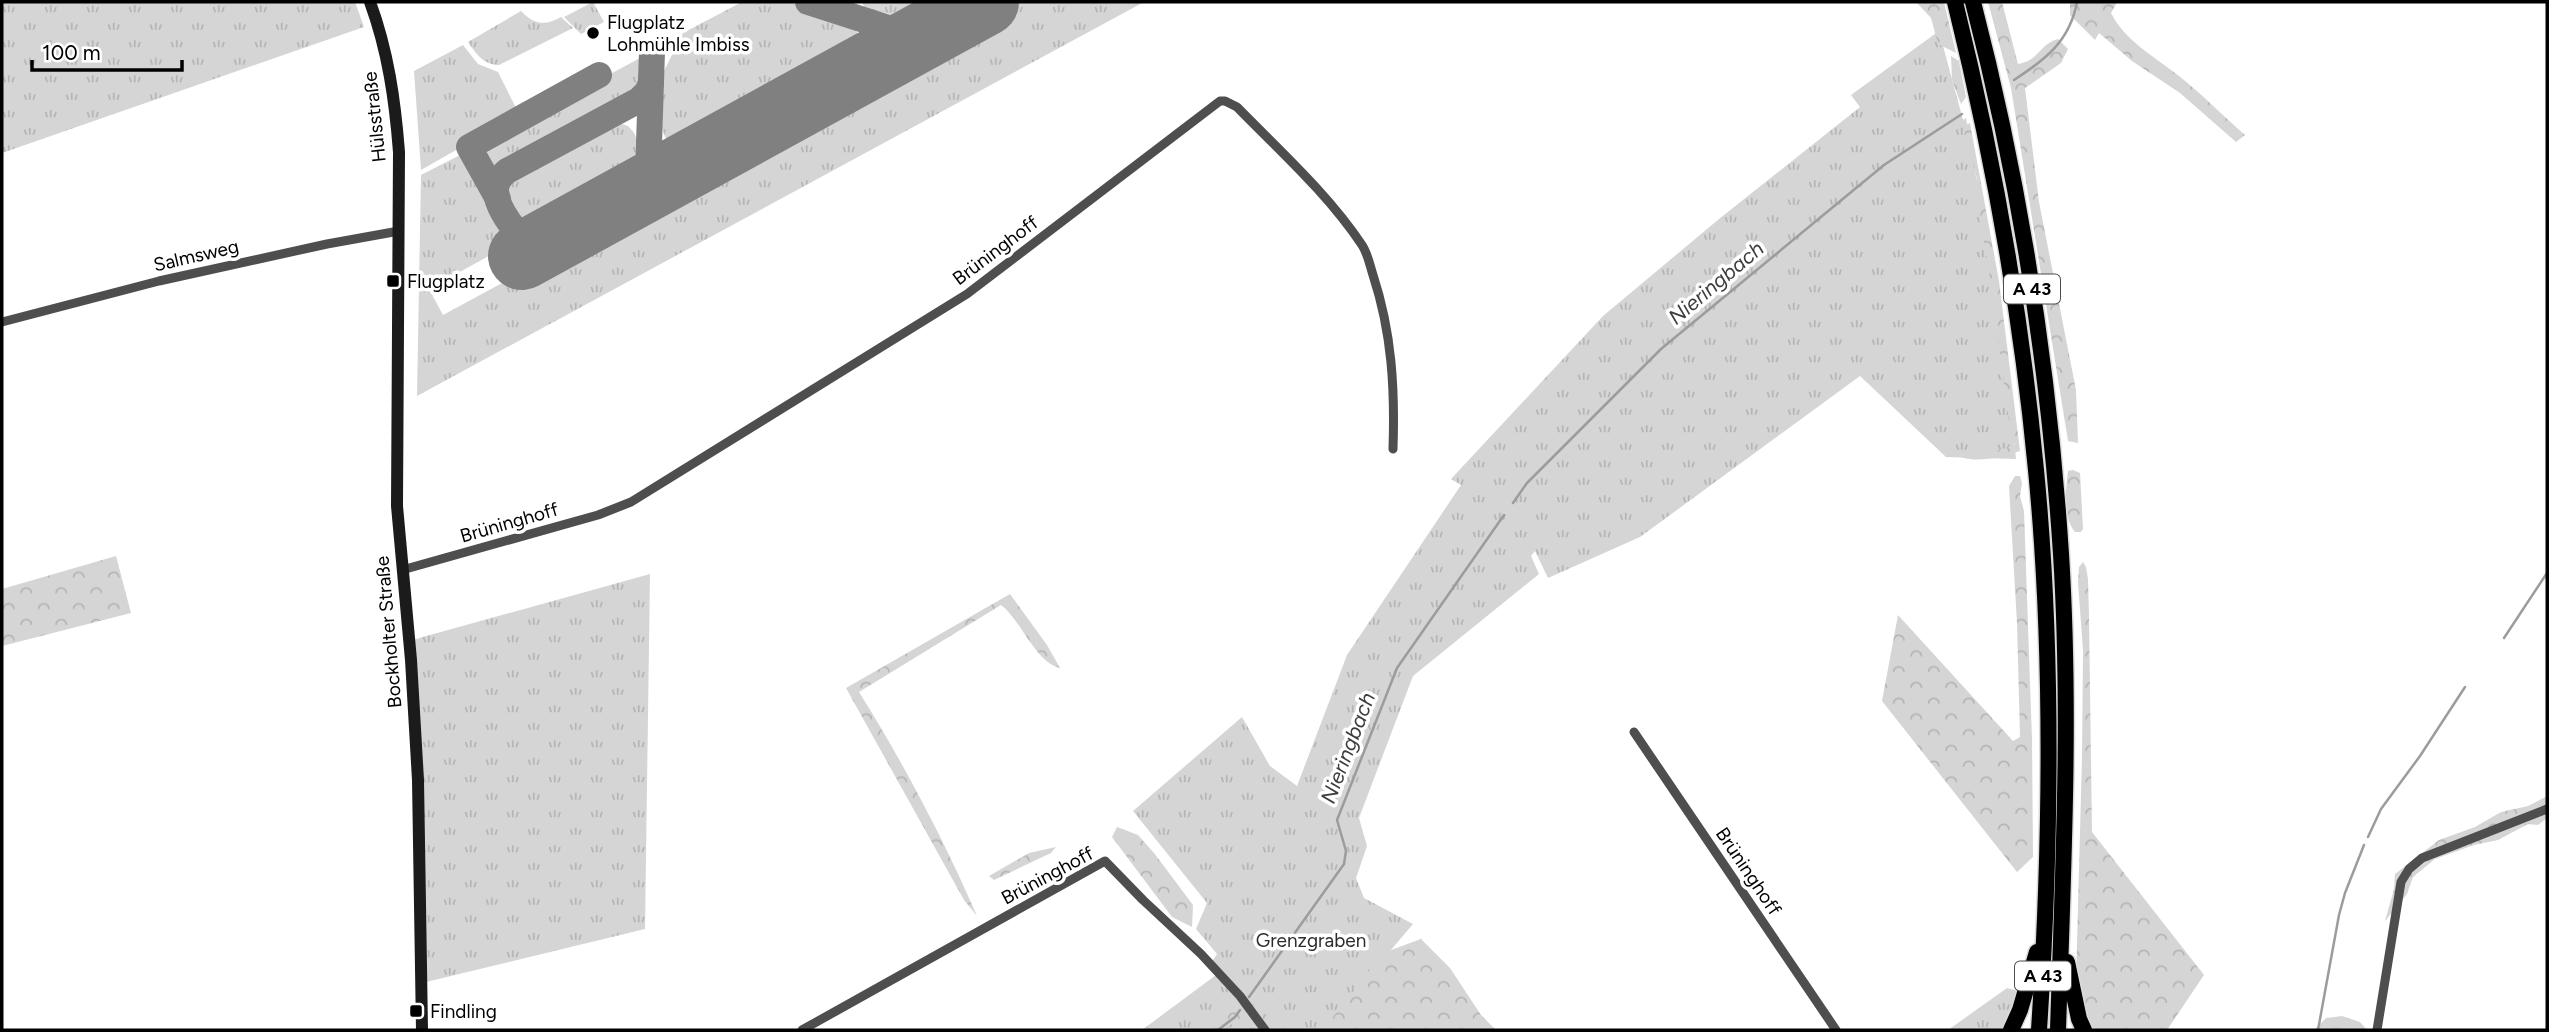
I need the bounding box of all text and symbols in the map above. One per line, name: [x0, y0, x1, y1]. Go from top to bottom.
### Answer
place label: Flugplatz Lohmühle Imbiss: [607, 11, 750, 56]
marker: Flugplatz Lohmühle Imbiss: [585, 25, 601, 41]
scale bar: [32, 28, 182, 72]
text: 100 m: [42, 40, 101, 65]
street label: Hülsstraße: [358, 70, 391, 163]
street label: Brüninghoff: [948, 211, 1043, 290]
street label: Salmsweg: [151, 235, 241, 276]
water label: Nieringbach: [1663, 235, 1769, 330]
place label: Flugplatz: [407, 270, 485, 293]
marker: Flugplatz: [385, 273, 401, 289]
road number: A 43: [2004, 274, 2060, 304]
street label: Brüninghoff: [457, 497, 561, 547]
street label: Bockholter Straße: [370, 555, 407, 709]
water label: Nieringbach: [1315, 689, 1380, 807]
street label: Brüninghoff: [1711, 823, 1786, 920]
street label: Brüninghoff: [997, 842, 1097, 909]
park label: Grenzgraben: [1256, 929, 1366, 952]
road number: A 43: [2015, 961, 2071, 990]
place label: Findling: [430, 1000, 497, 1023]
marker: Findling: [408, 1003, 424, 1019]

